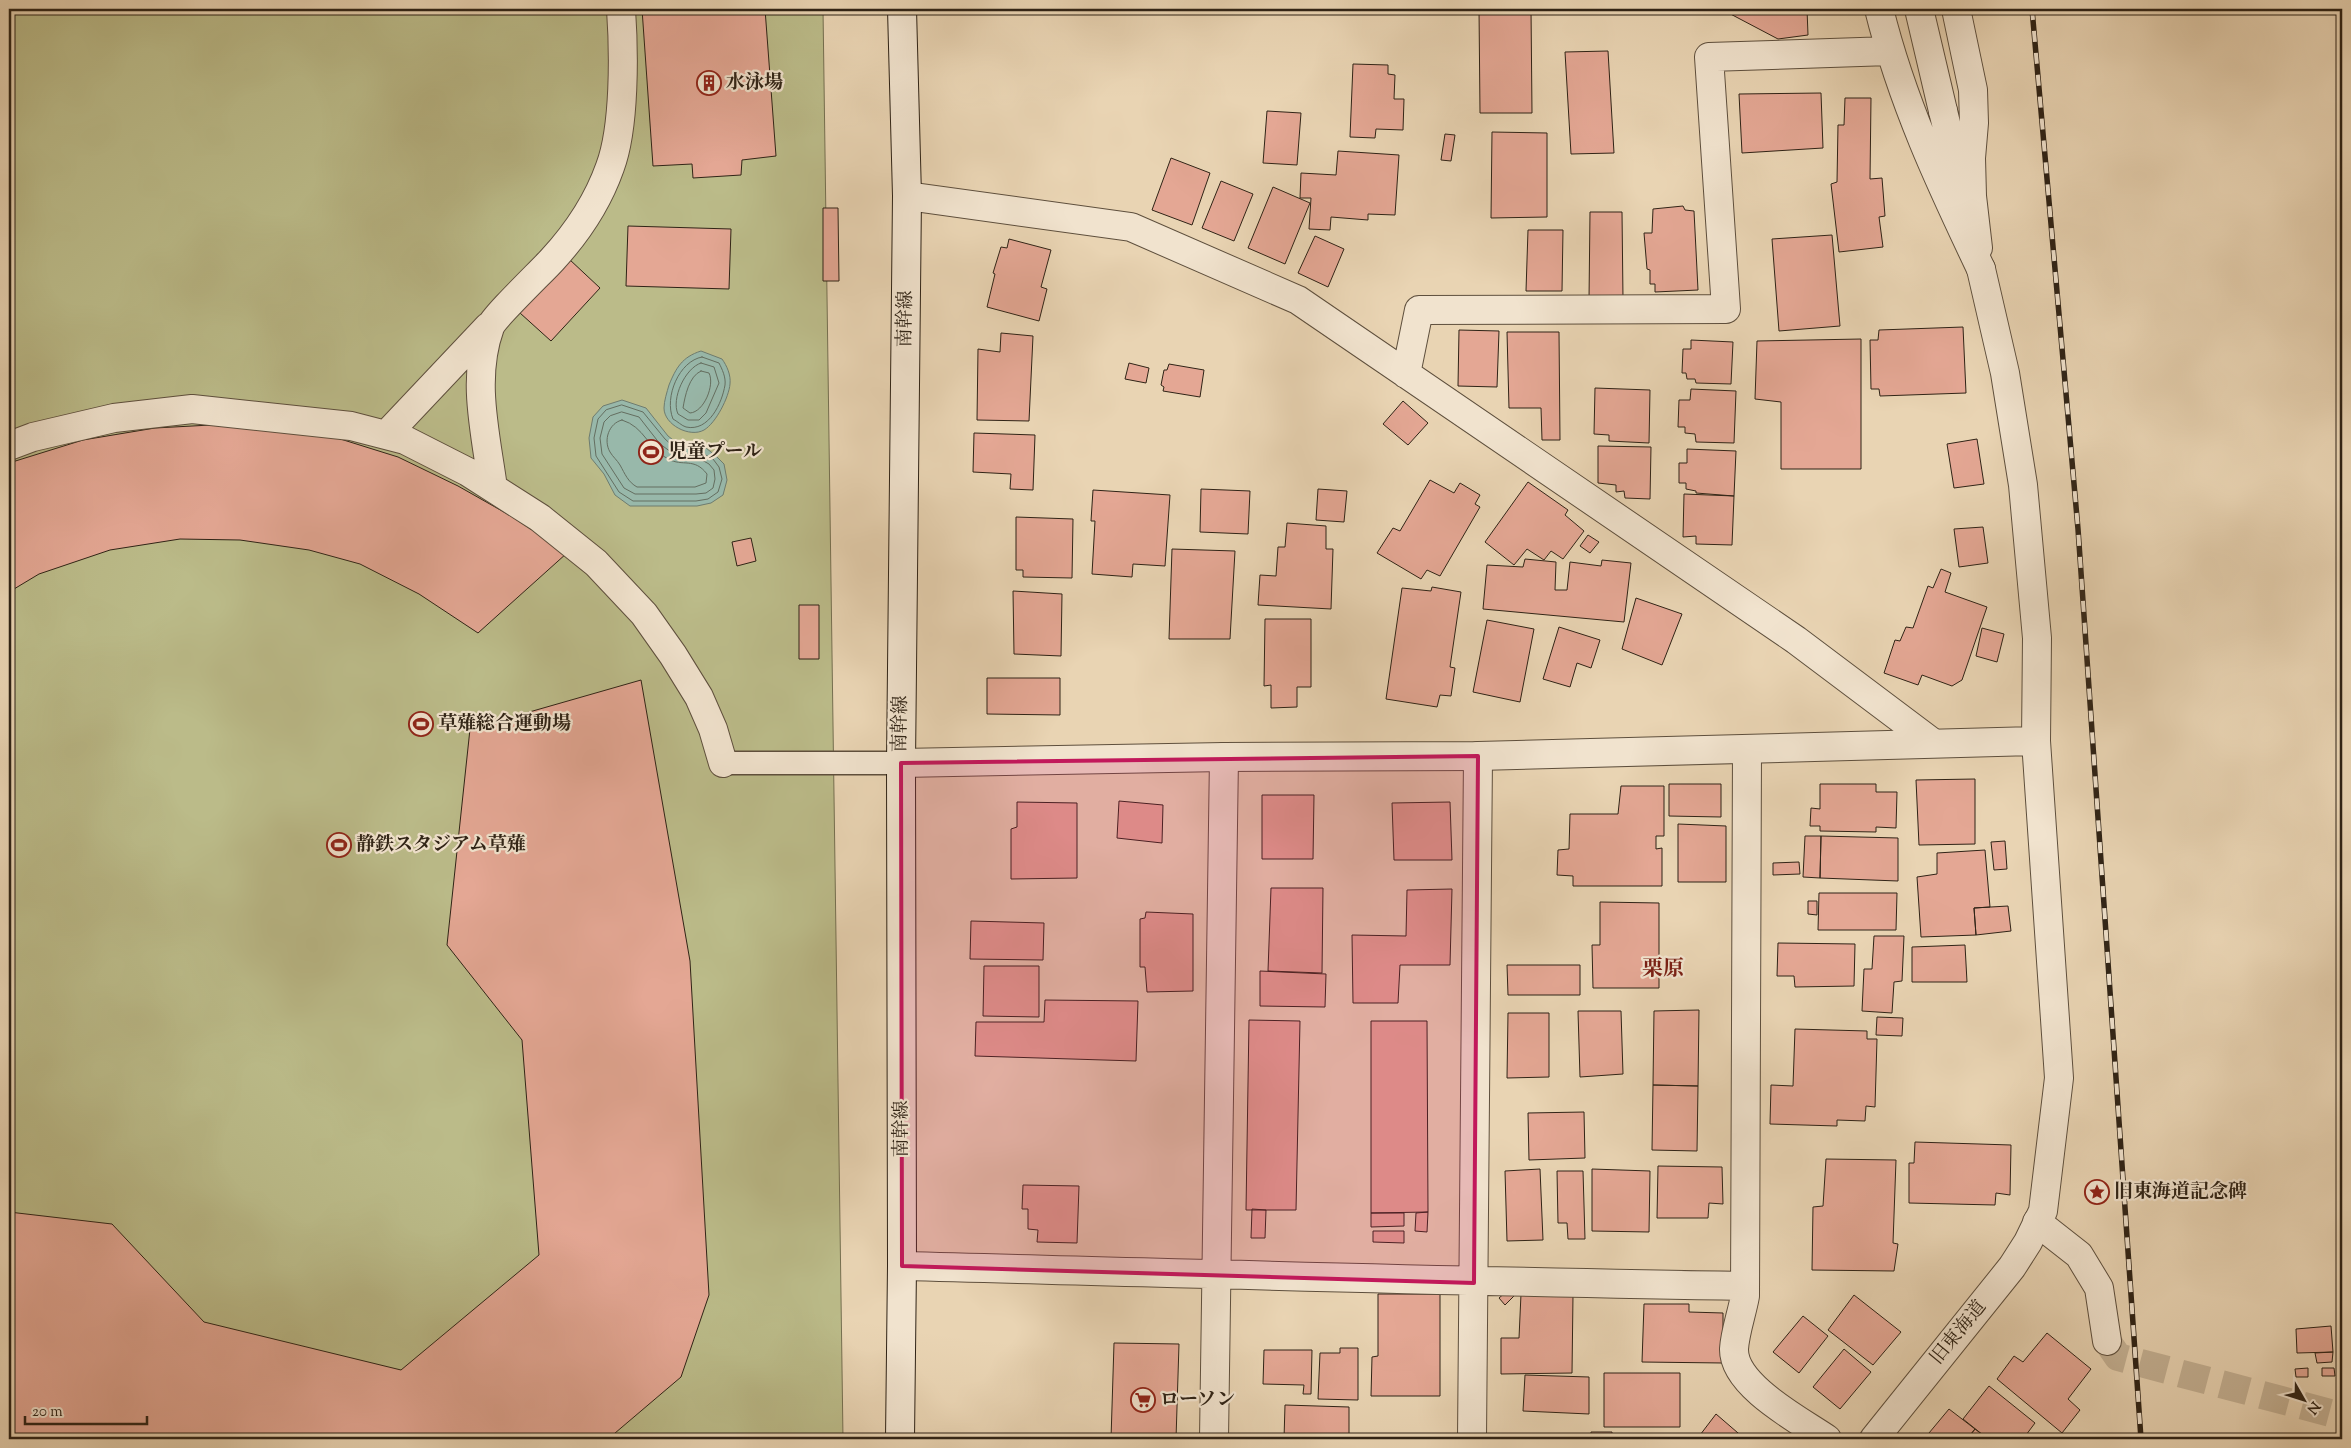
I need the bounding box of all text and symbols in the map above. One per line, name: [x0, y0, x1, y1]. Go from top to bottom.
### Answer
building icon: 水泳場: [696, 70, 722, 96]
place label: 水泳場: [726, 70, 783, 97]
street label: 南幹線: [892, 290, 920, 348]
sports icon: 児童プール: [638, 439, 664, 465]
place label: 児童プール: [668, 439, 762, 466]
street label: 南幹線: [887, 695, 915, 753]
sports icon: 草薙総合運動場: [408, 711, 434, 737]
place label: 草薙総合運動場: [438, 711, 571, 738]
sports icon: 静鉄スタジアム草薙: [326, 832, 352, 858]
place label: 静鉄スタジアム草薙: [356, 832, 526, 859]
district label: 栗原: [1642, 955, 1684, 985]
street label: 南幹線: [889, 1100, 916, 1158]
place icon: 旧東海道記念碑: [2084, 1179, 2110, 1205]
place label: 旧東海道記念碑: [2114, 1179, 2247, 1206]
street label: 旧東海道: [1925, 1295, 1993, 1371]
north arrow: [2278, 1376, 2328, 1426]
supermarket icon: ローソン: [1130, 1387, 1156, 1413]
place label: ローソン: [1160, 1387, 1235, 1414]
scale bar: [25, 1393, 148, 1425]
text: N: [2301, 1396, 2324, 1418]
text: 20 m: [32, 1402, 63, 1423]

